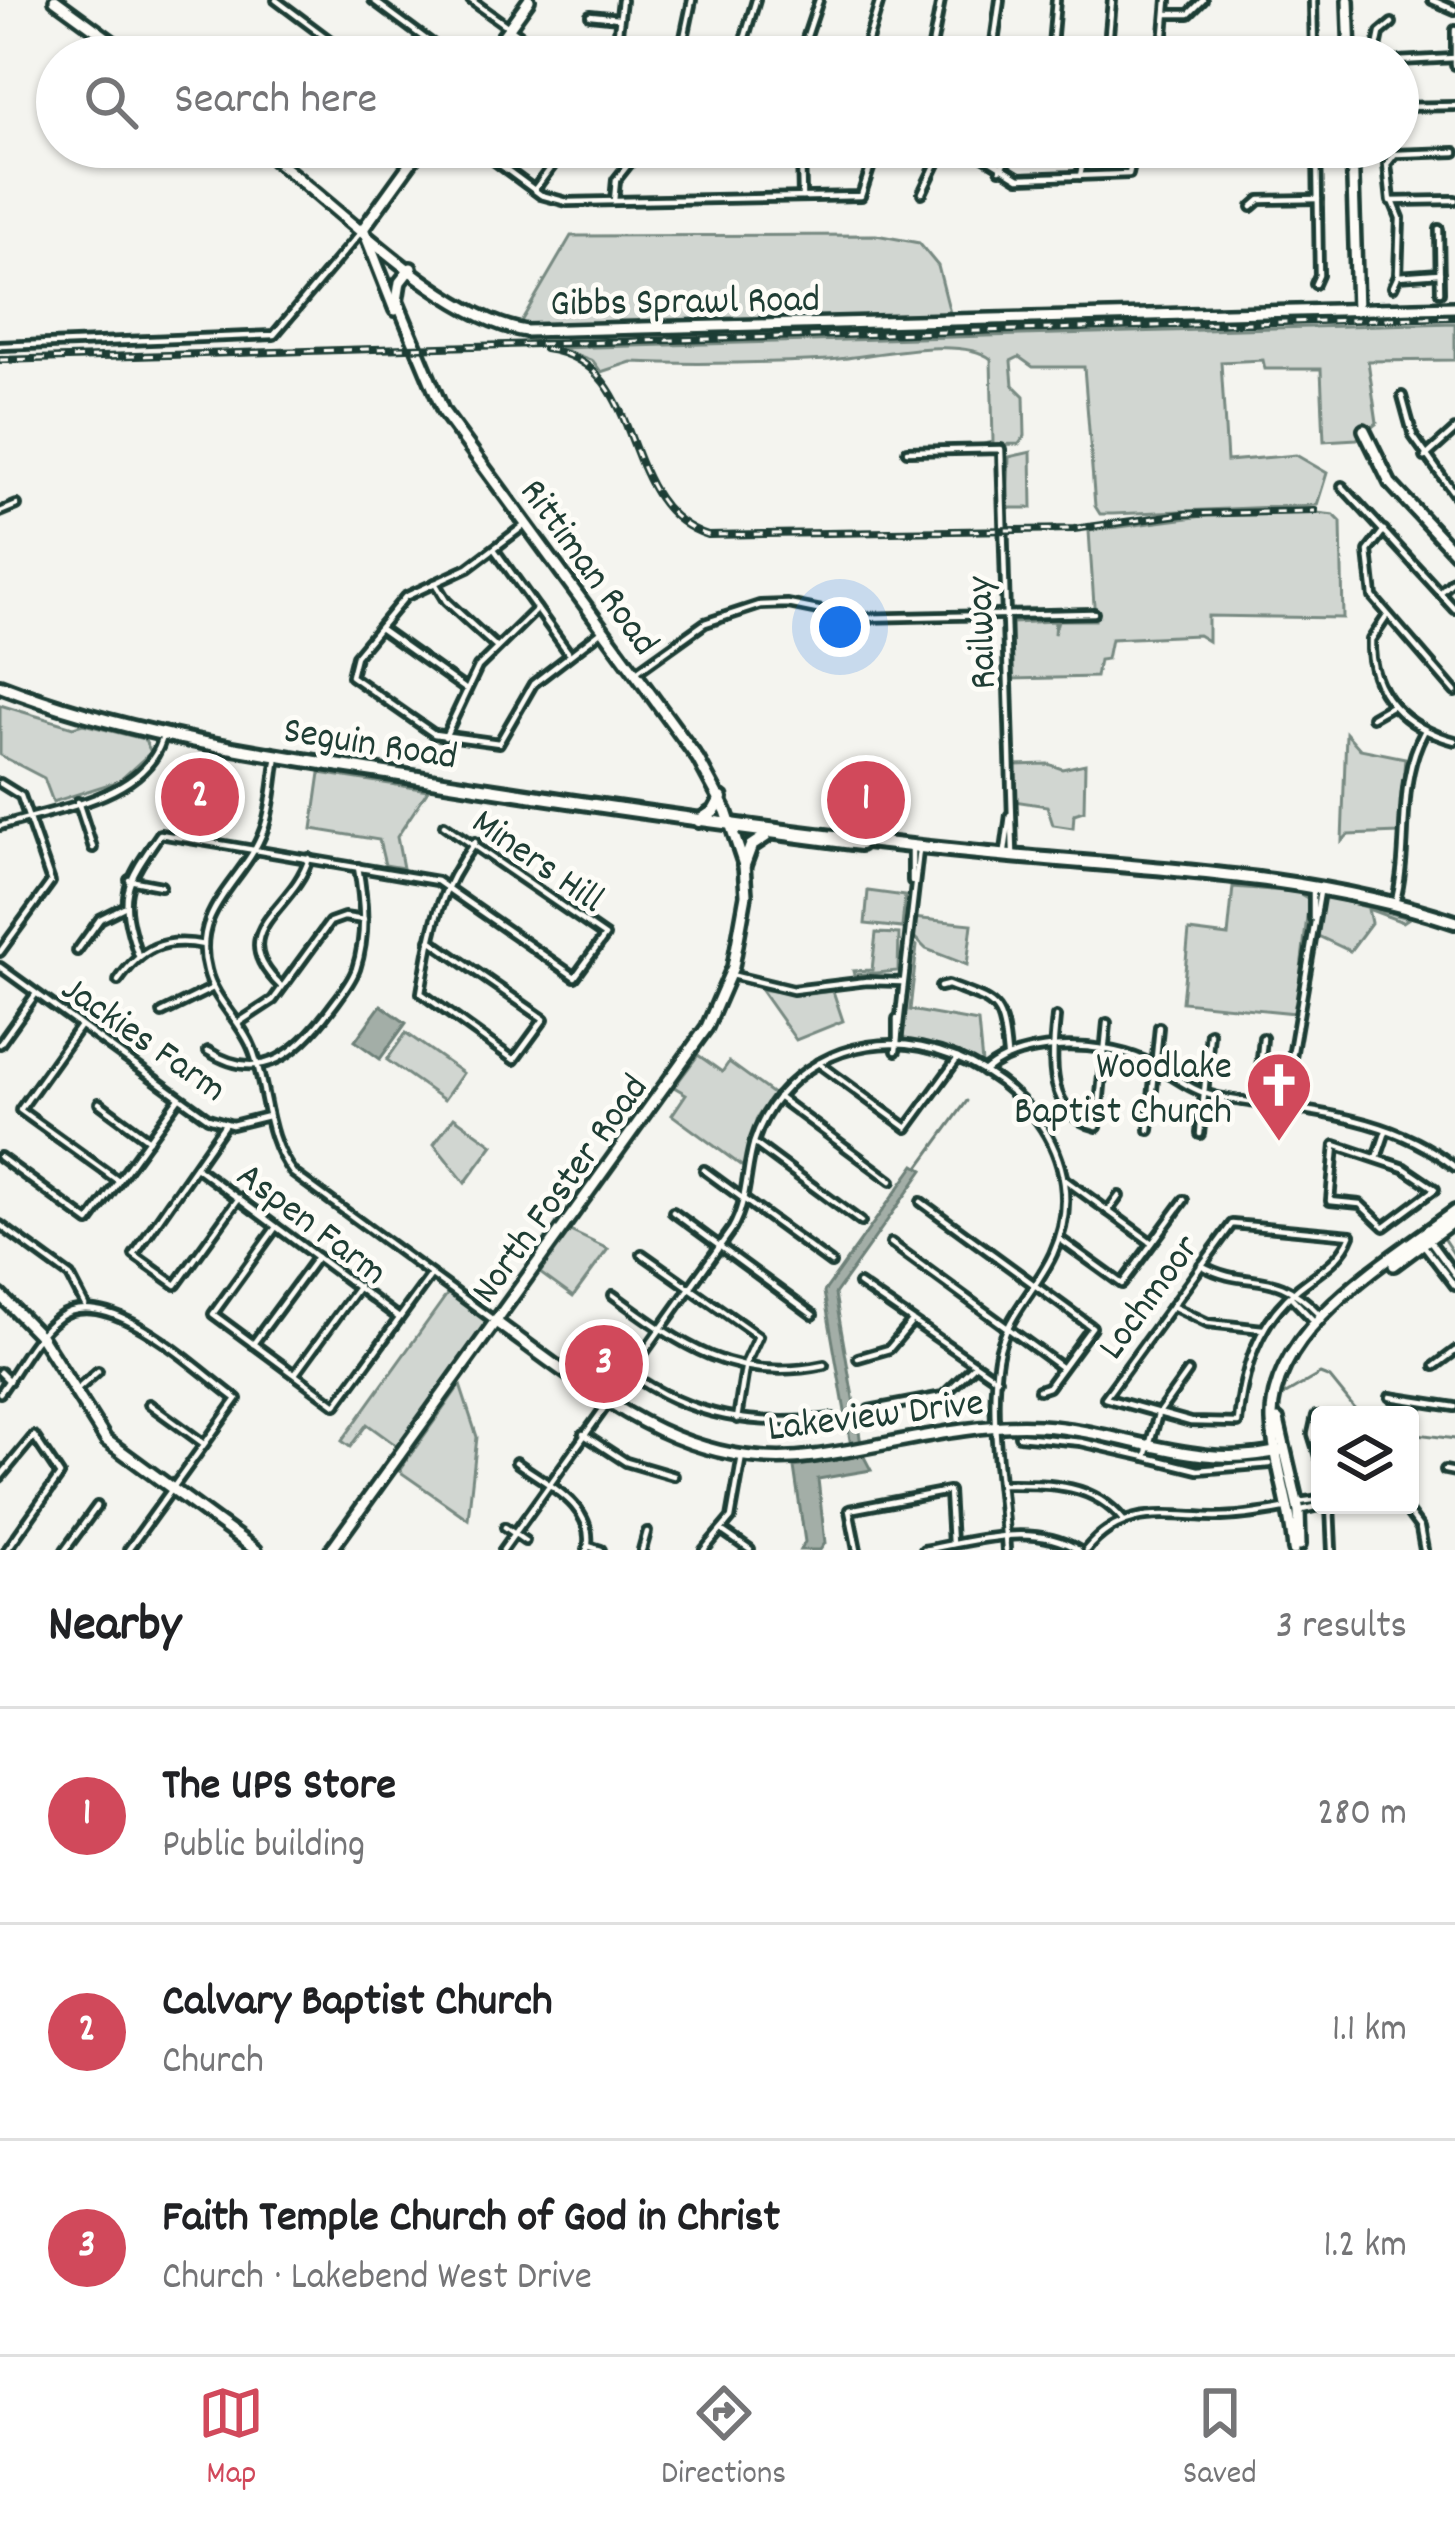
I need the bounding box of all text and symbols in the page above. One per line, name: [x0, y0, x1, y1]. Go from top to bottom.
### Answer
search box: [36, 36, 1419, 168]
icon: search: [78, 69, 144, 135]
text: Search here: [174, 70, 377, 134]
street label: Gibbs Sprawl Road: [550, 275, 821, 334]
street label: Rittiman Road: [504, 469, 670, 669]
street label: Railway: [955, 574, 1014, 690]
your location: [810, 597, 870, 657]
street label: Seguin Road: [279, 706, 461, 787]
pin: 2: [161, 752, 239, 842]
pin: 1: [827, 755, 905, 845]
street label: Miners Hill: [459, 798, 614, 929]
street label: Jackies Farm: [48, 964, 236, 1119]
place label: Woodlake Baptist Church: [1014, 1042, 1232, 1142]
church icon: Woodlake Baptist Church: [1244, 1050, 1314, 1144]
street label: North Foster Road: [460, 1065, 664, 1317]
street label: Aspen Farm: [223, 1151, 397, 1301]
street label: Lochmoor: [1087, 1224, 1216, 1373]
pin: 3: [565, 1319, 643, 1409]
street label: Lakeview Drive: [765, 1378, 987, 1459]
map controls: [1311, 1406, 1419, 1514]
button: layers: [1311, 1406, 1419, 1514]
text: Nearby: [48, 1592, 181, 1664]
text: 3 results: [1276, 1601, 1407, 1656]
text: The UPS Store: [162, 1756, 396, 1820]
text: 1: [83, 1788, 91, 1843]
text: 280 m: [1317, 1788, 1407, 1843]
text: Public building: [162, 1820, 365, 1875]
text: Calvary Baptist Church: [162, 1972, 553, 2036]
text: 2: [78, 2004, 96, 2059]
text: 1.1 km: [1332, 2004, 1407, 2059]
text: Church: [162, 2036, 264, 2091]
text: Faith Temple Church of God in Christ: [162, 2188, 780, 2252]
text: 3: [78, 2220, 96, 2275]
text: 1.2 km: [1323, 2220, 1407, 2275]
text: Church · Lakebend West Drive: [162, 2252, 592, 2307]
tab: Map: [198, 2380, 264, 2499]
tab: Directions: [661, 2380, 786, 2499]
tab: Saved: [1183, 2380, 1257, 2499]

